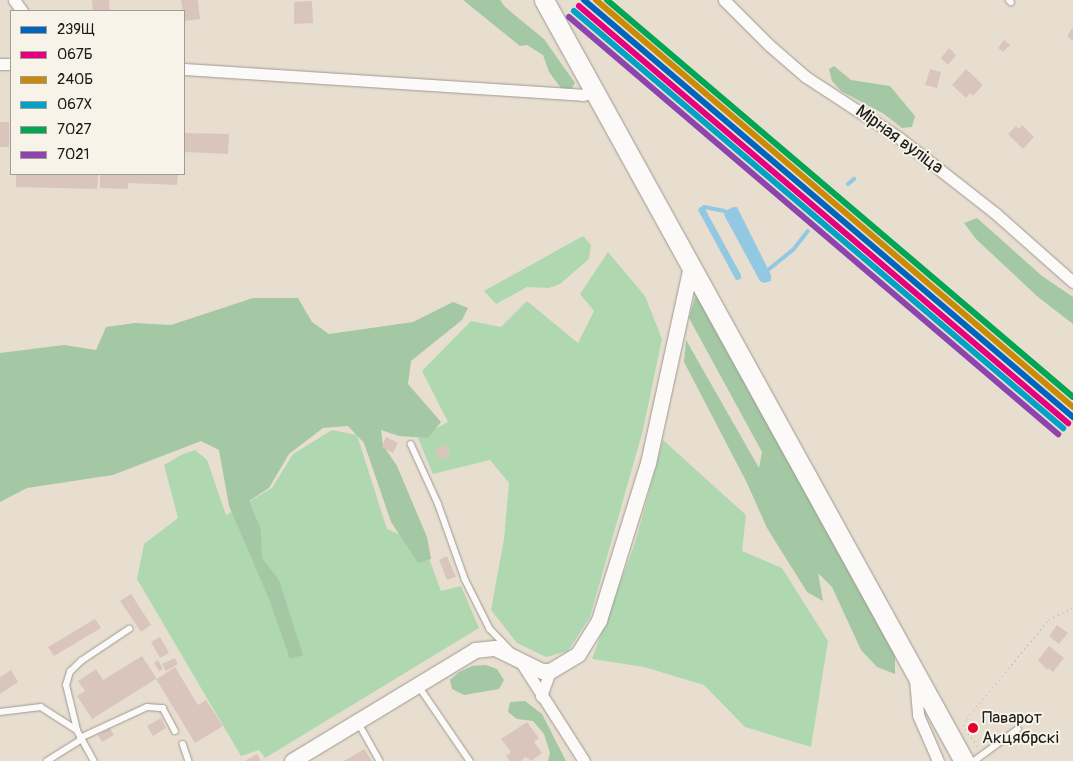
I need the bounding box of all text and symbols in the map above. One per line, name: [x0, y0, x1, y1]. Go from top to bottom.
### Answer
legend: [10, 10, 185, 175]
text: 239Щ: [57, 20, 94, 39]
text: 067Б: [57, 45, 93, 64]
text: 240Б: [57, 70, 93, 89]
text: 067Х: [57, 95, 92, 114]
street label: Мірная вуліца: [851, 101, 947, 179]
text: 7027: [57, 120, 92, 139]
text: 7021: [57, 145, 89, 164]
place label: Паварот Акцябрскі: [982, 708, 1059, 748]
marker: Паварот Акцябрскі: [968, 723, 978, 733]

